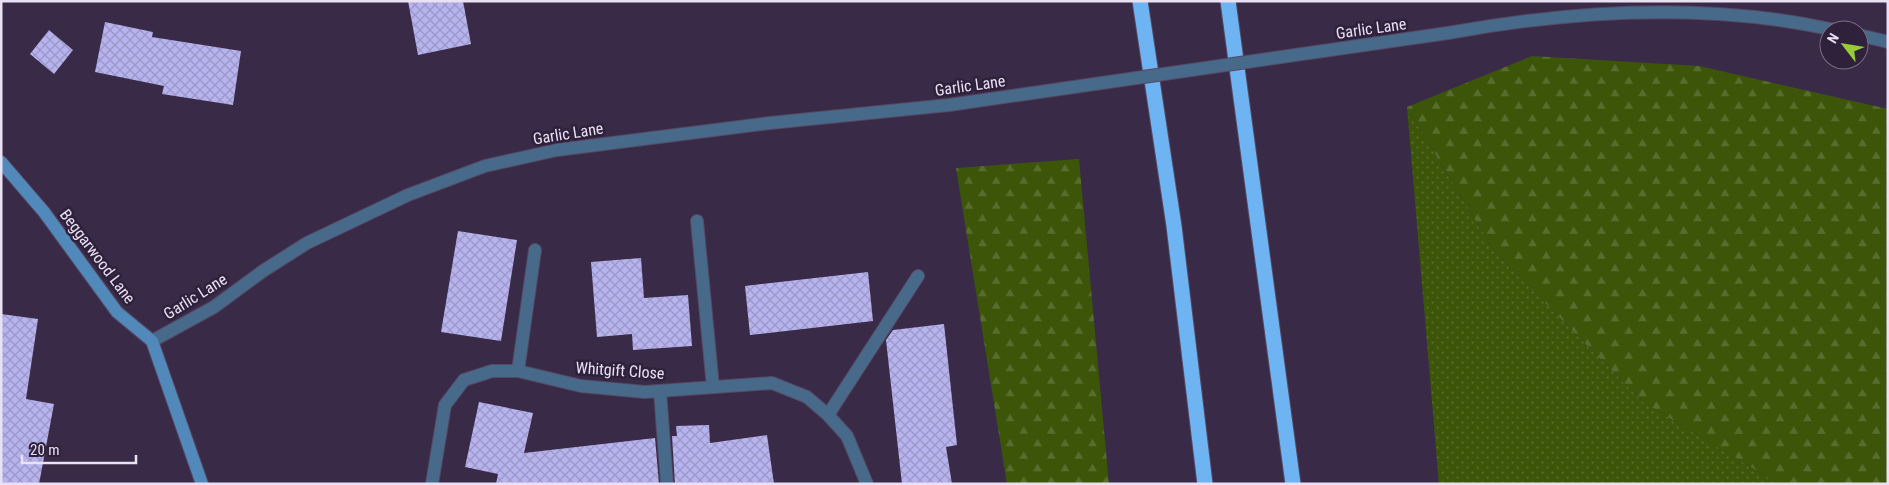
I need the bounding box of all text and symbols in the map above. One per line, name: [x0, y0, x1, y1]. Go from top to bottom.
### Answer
street label: Garlic Lane: [1335, 14, 1408, 43]
north arrow: [1819, 20, 1869, 70]
text: N: [1824, 31, 1842, 46]
street label: Garlic Lane: [934, 71, 1007, 100]
street label: Garlic Lane: [532, 119, 605, 148]
street label: Beggarwood Lane: [56, 205, 139, 307]
street label: Garlic Lane: [160, 270, 230, 323]
street label: Whitgift Close: [575, 358, 665, 383]
scale bar: [22, 432, 136, 464]
text: 20 m: [30, 441, 60, 459]

